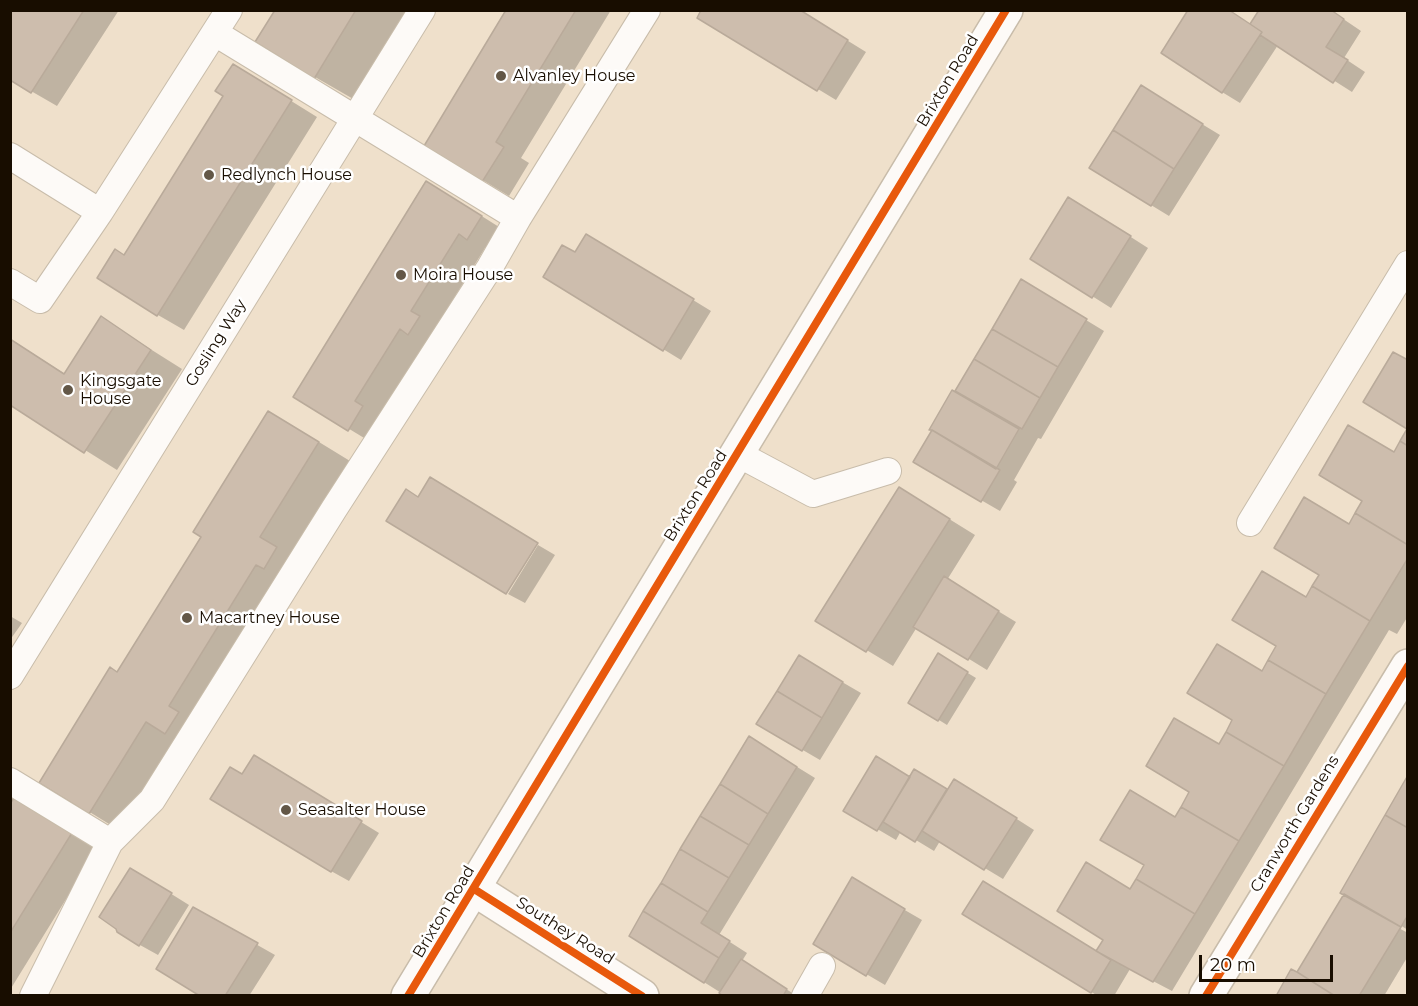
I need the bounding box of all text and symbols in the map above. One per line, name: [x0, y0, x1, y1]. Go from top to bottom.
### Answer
street label: Brixton Road: [913, 31, 983, 131]
place label: Alvanley House: [513, 66, 635, 86]
marker: Alvanley House: [494, 69, 508, 83]
place label: Redlynch House: [221, 165, 352, 185]
marker: Redlynch House: [202, 168, 216, 182]
place label: Moira House: [413, 265, 513, 285]
marker: Moira House: [394, 268, 408, 282]
street label: Gosling Way: [181, 296, 251, 390]
place label: Kingsgate House: [80, 371, 162, 409]
marker: Kingsgate House: [61, 383, 75, 397]
street label: Brixton Road: [660, 447, 732, 545]
place label: Macartney House: [199, 608, 340, 628]
marker: Macartney House: [180, 611, 194, 625]
street label: Cranworth Gardens: [1247, 752, 1343, 896]
place label: Seasalter House: [298, 800, 426, 820]
marker: Seasalter House: [279, 803, 293, 817]
street label: Brixton Road: [409, 862, 479, 962]
street label: Southey Road: [512, 893, 618, 969]
scale bar: [1202, 943, 1336, 981]
text: 20 m: [1210, 954, 1256, 976]

